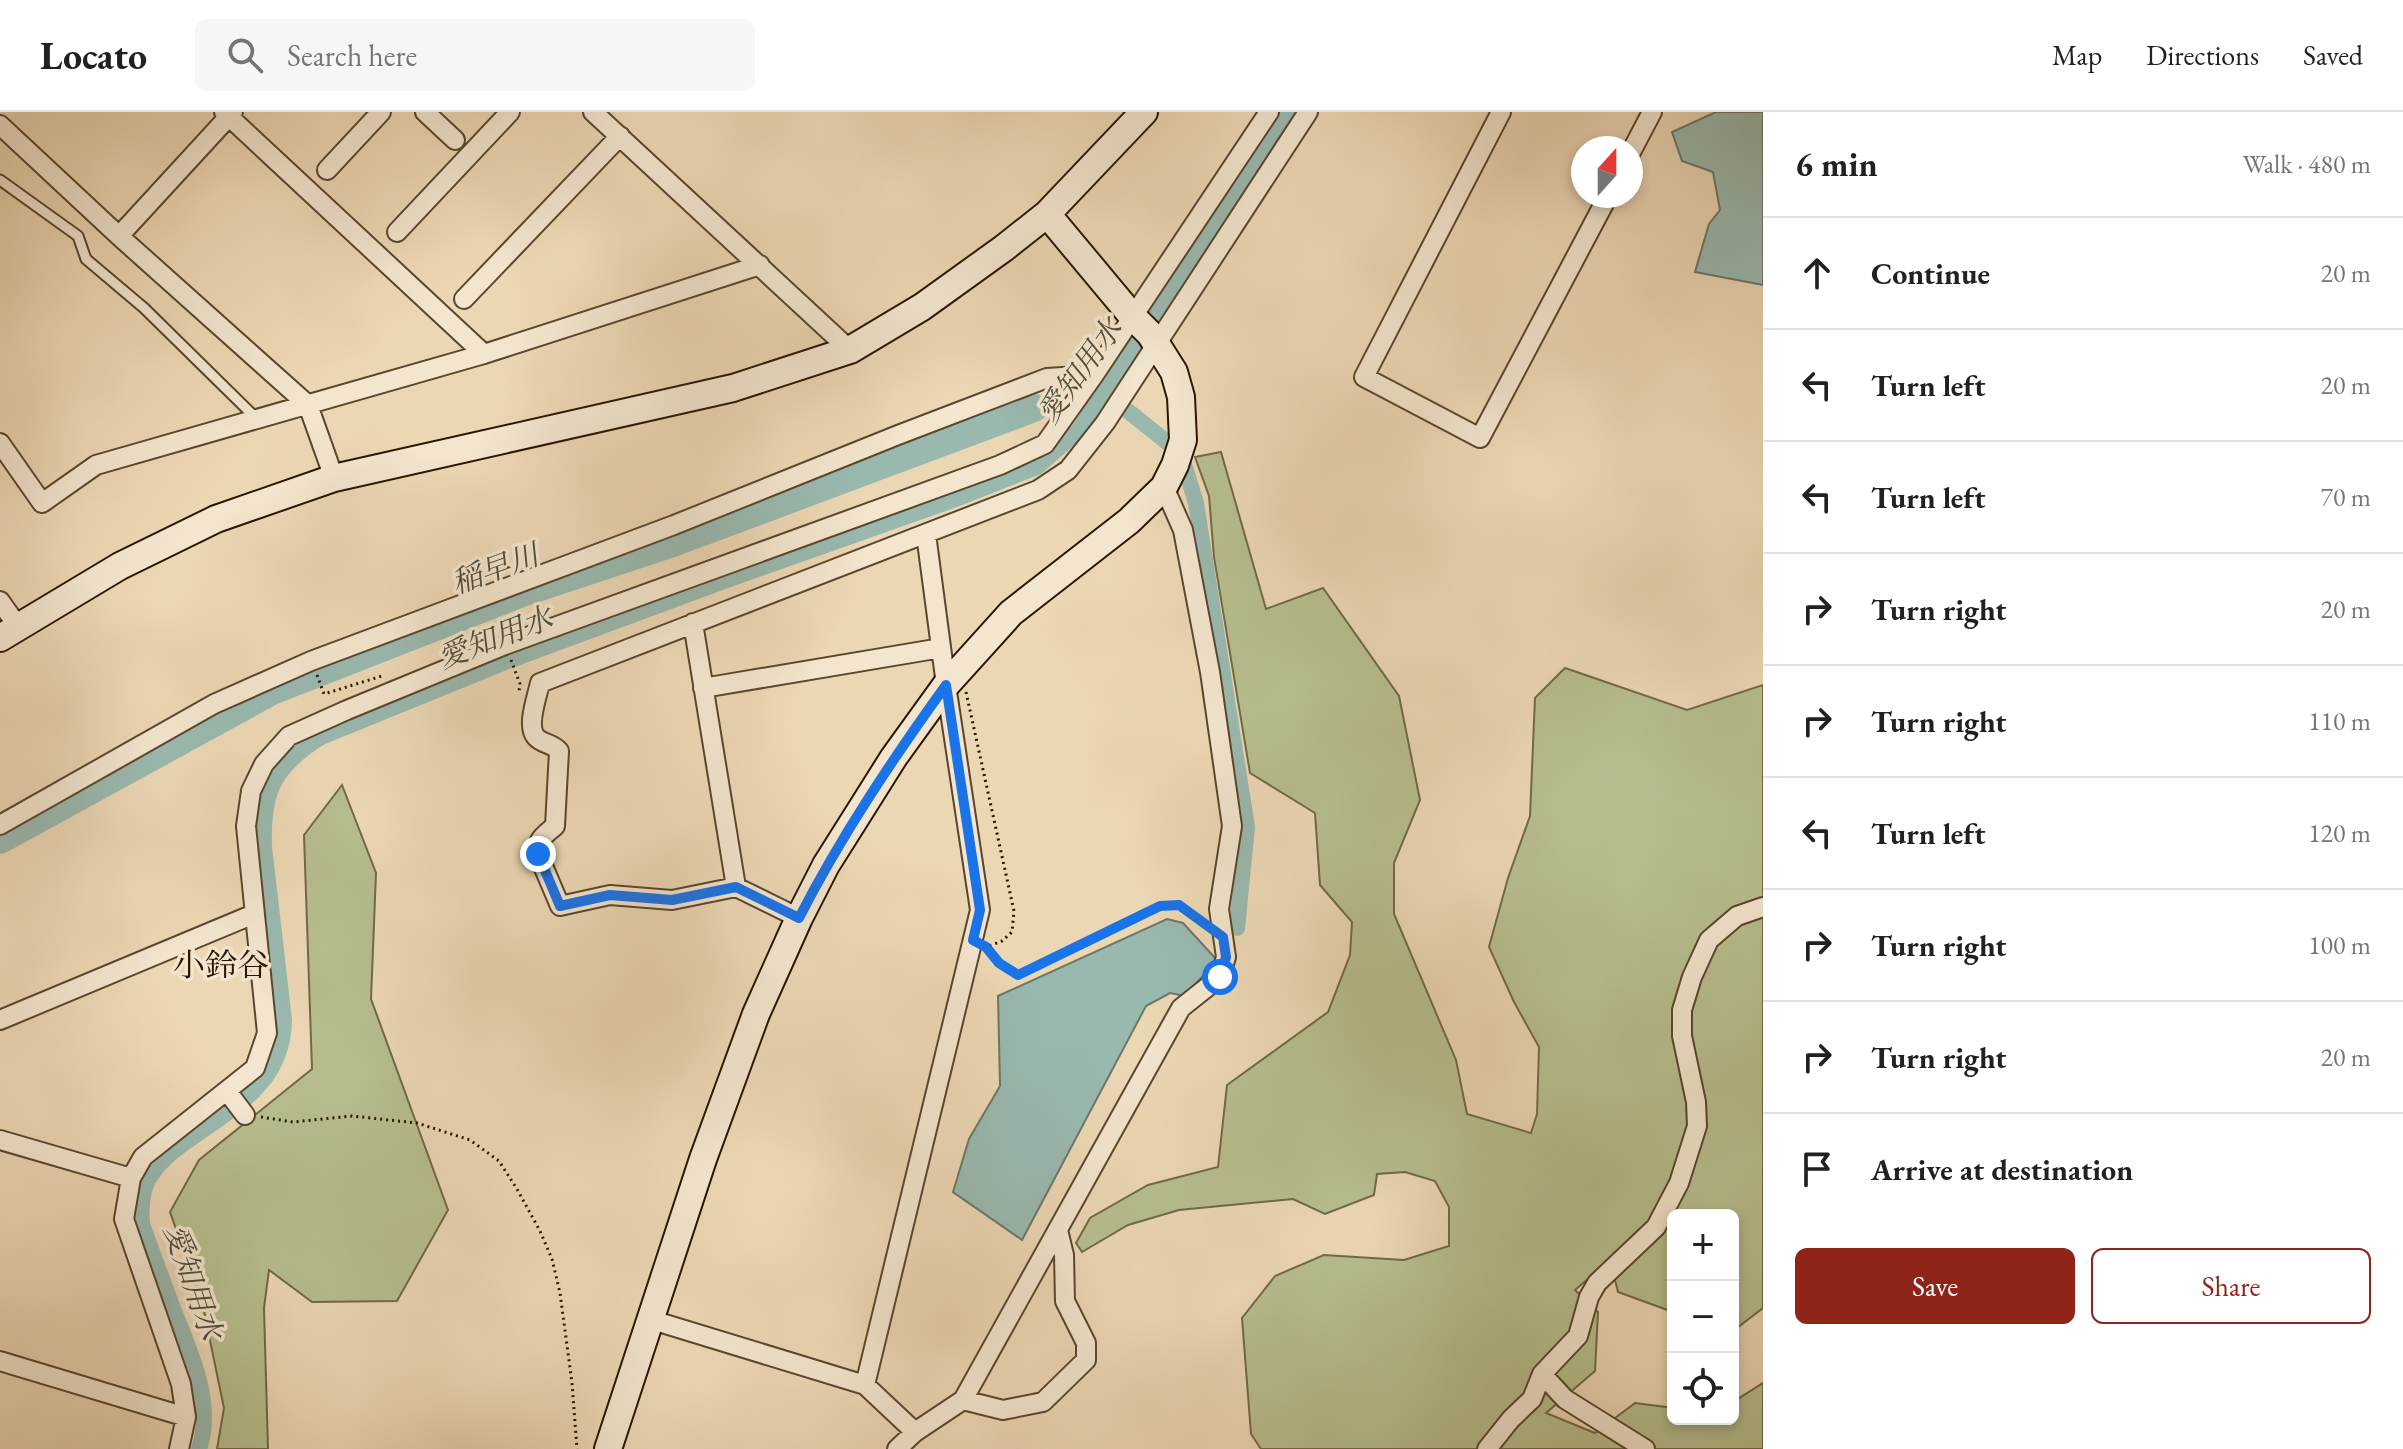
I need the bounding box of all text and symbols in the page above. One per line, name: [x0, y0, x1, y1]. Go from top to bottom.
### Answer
search box: [195, 19, 755, 91]
text: Locato: [40, 31, 147, 80]
icon: search: [223, 33, 267, 77]
text: Search here: [287, 36, 417, 75]
text: Map: [2052, 37, 2102, 73]
text: Directions: [2146, 37, 2259, 73]
text: Saved: [2303, 37, 2363, 73]
north arrow: [1571, 136, 1643, 208]
text: 6 min: [1795, 142, 1878, 186]
text: Walk · 480 m: [2243, 147, 2371, 181]
icon: ahead: [1795, 251, 1839, 295]
text: Continue: [1871, 254, 1990, 293]
text: 20 m: [2321, 256, 2371, 290]
water label: 愛知用水: [1029, 308, 1132, 431]
icon: left: [1795, 363, 1839, 407]
text: Turn left: [1871, 366, 1985, 405]
text: 20 m: [2321, 368, 2371, 402]
icon: left: [1795, 475, 1839, 519]
text: Turn left: [1871, 478, 1985, 517]
text: 70 m: [2321, 480, 2371, 514]
water label: 稲早川: [446, 534, 547, 602]
icon: right: [1795, 587, 1839, 631]
text: Turn right: [1871, 590, 2007, 629]
text: 20 m: [2321, 592, 2371, 626]
water label: 愛知用水: [432, 597, 561, 677]
icon: right: [1795, 699, 1839, 743]
text: Turn right: [1871, 702, 2007, 741]
text: 110 m: [2308, 704, 2371, 738]
icon: left: [1795, 811, 1839, 855]
text: Turn left: [1871, 814, 1985, 853]
text: 120 m: [2308, 816, 2371, 850]
route end: [520, 836, 556, 872]
icon: right: [1795, 923, 1839, 967]
text: Turn right: [1871, 926, 2007, 965]
text: 100 m: [2308, 928, 2371, 962]
district label: 小鈴谷: [173, 944, 269, 986]
route start: [1202, 959, 1238, 995]
icon: right: [1795, 1035, 1839, 1079]
text: Turn right: [1871, 1038, 2007, 1077]
text: 20 m: [2321, 1040, 2371, 1074]
icon: arrive: [1795, 1147, 1839, 1191]
text: Arrive at destination: [1871, 1150, 2133, 1189]
map controls: [1667, 1209, 1739, 1425]
button: +: [1667, 1209, 1739, 1281]
water label: 愛知用水: [156, 1219, 232, 1348]
button: Save: [1795, 1248, 2075, 1324]
button: Share: [2091, 1248, 2371, 1324]
button: −: [1667, 1281, 1739, 1353]
button: locate: [1667, 1353, 1739, 1425]

